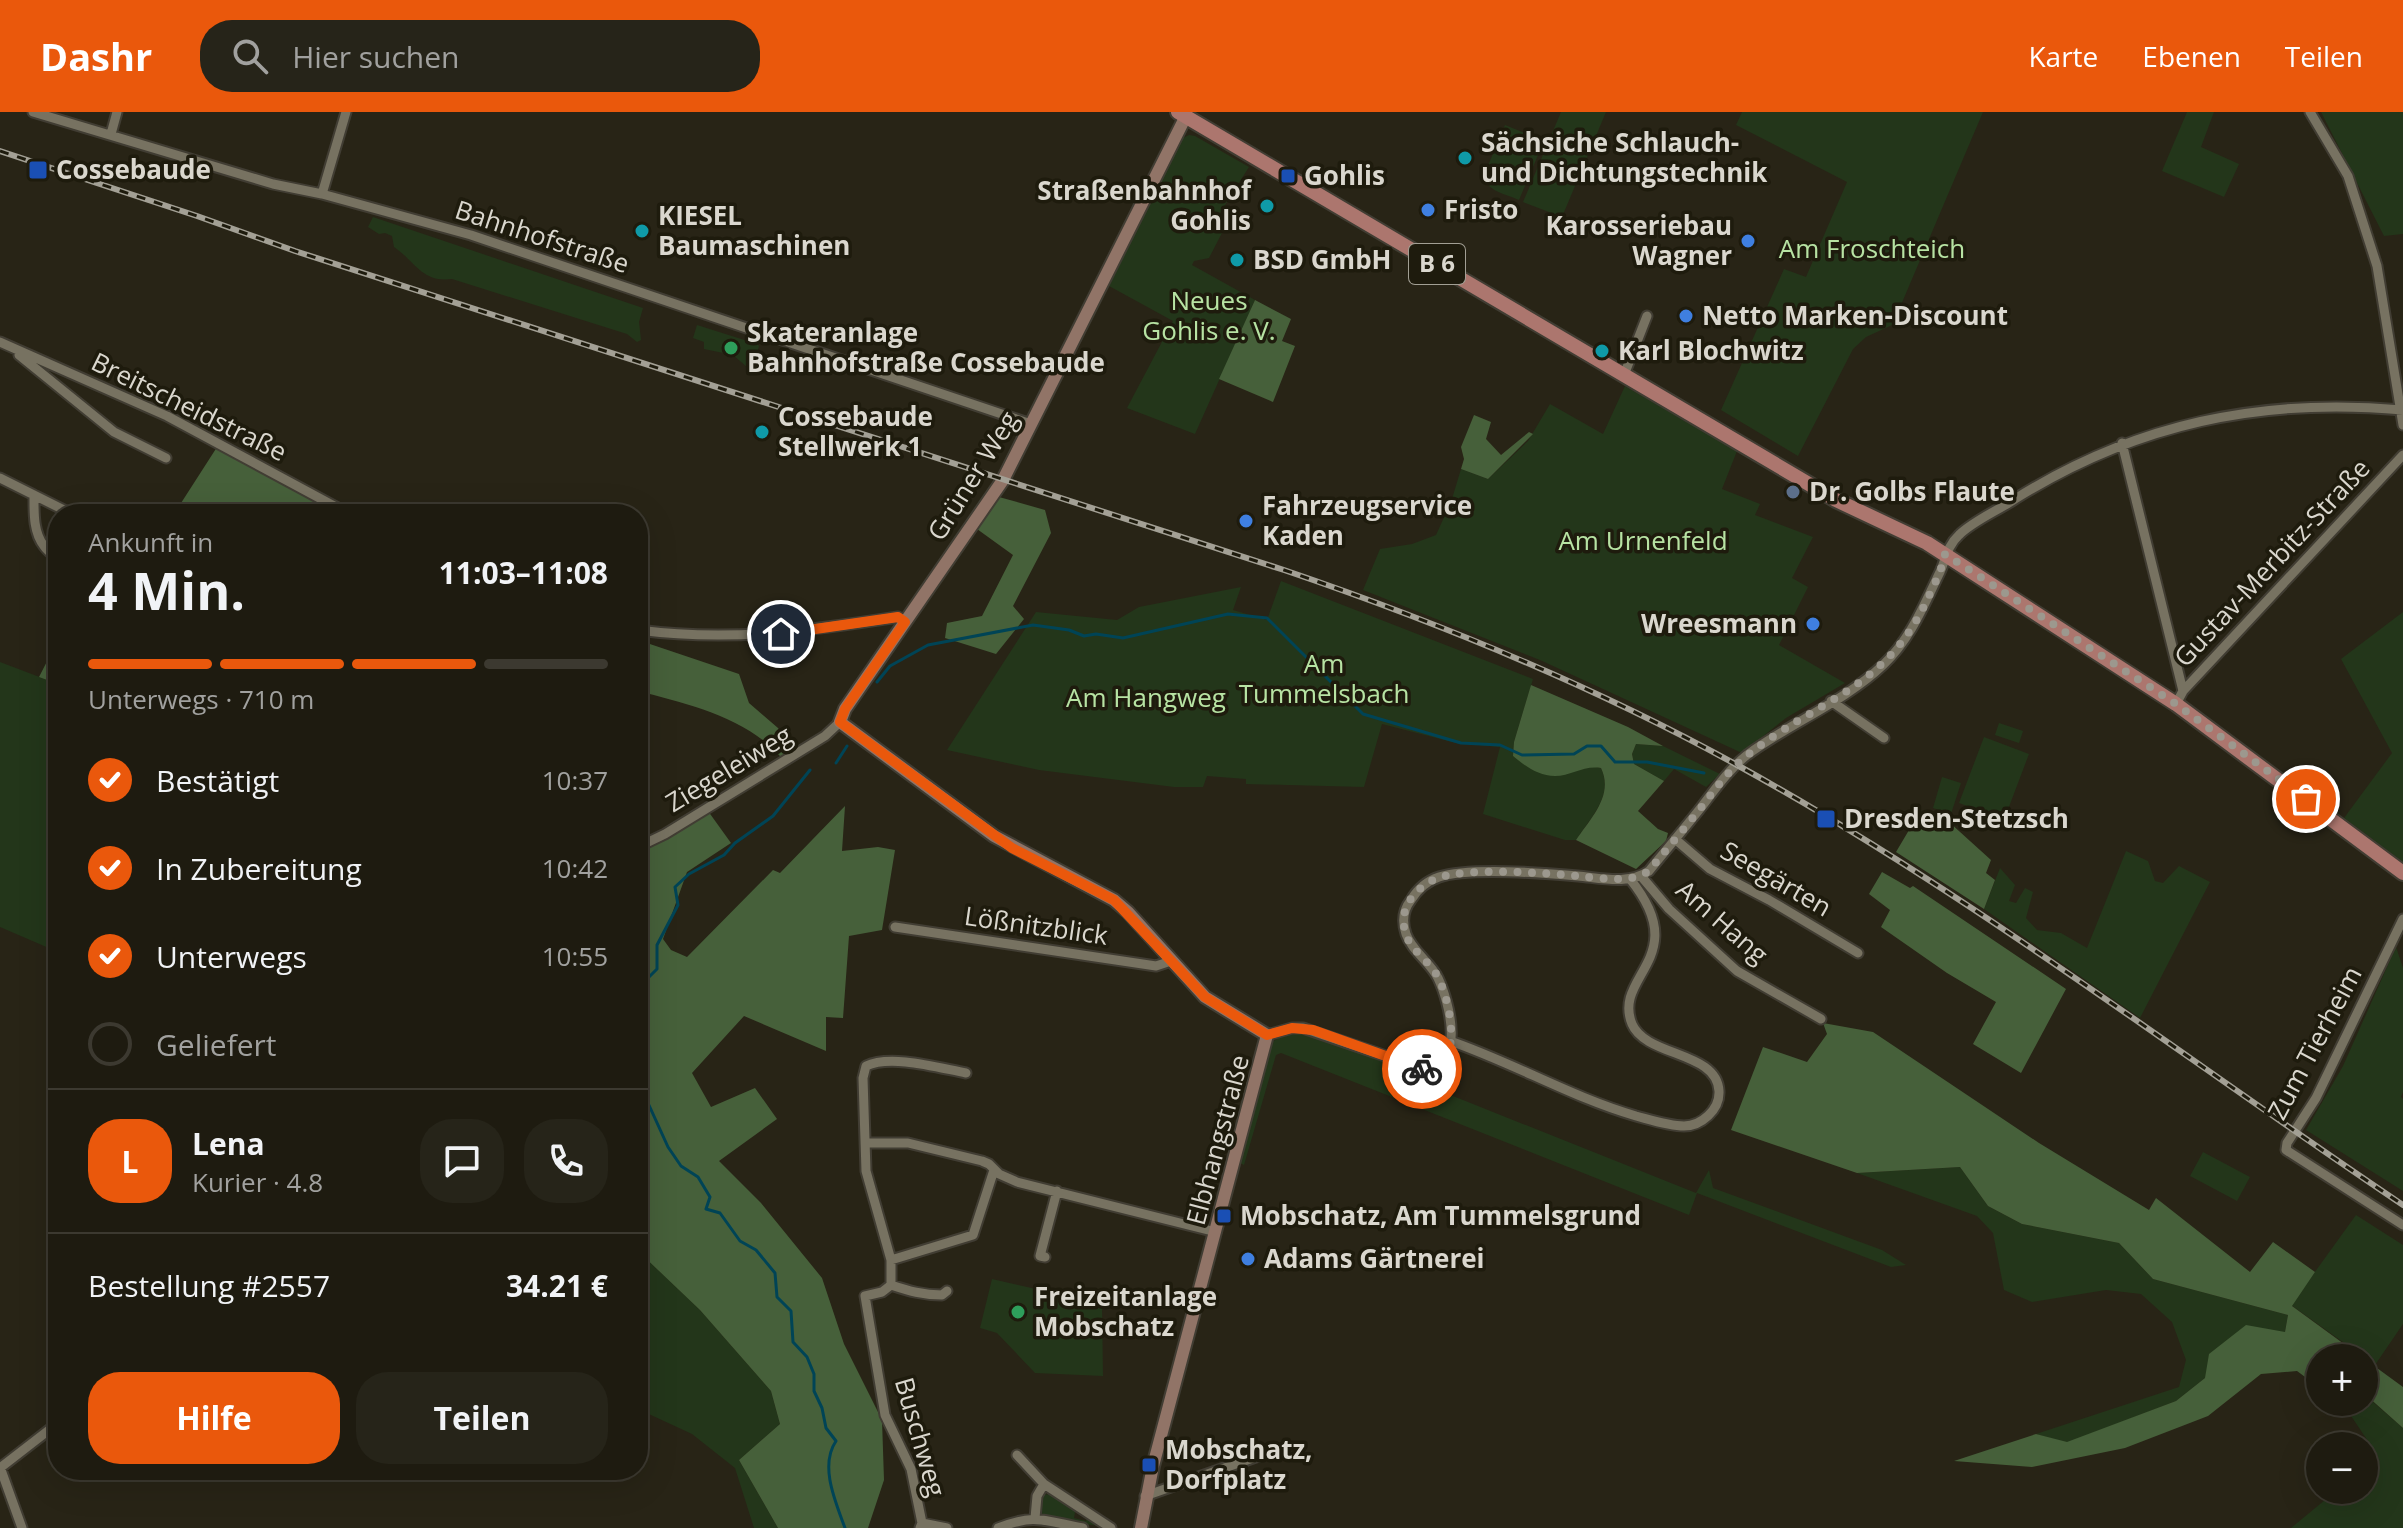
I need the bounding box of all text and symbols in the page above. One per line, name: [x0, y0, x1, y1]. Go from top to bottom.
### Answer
search box: [200, 20, 760, 92]
text: Dashr: [40, 30, 152, 82]
icon: search: [228, 34, 272, 78]
text: Hier suchen: [292, 36, 460, 77]
text: Karte: [2028, 37, 2098, 75]
text: Ebenen: [2142, 37, 2241, 75]
text: Teilen: [2285, 37, 2363, 75]
place label: Sächsiche Schlauch- und Dichtungstechnik: [1481, 124, 1768, 190]
marker: Sächsiche Schlauch- und Dichtungstechnik: [1456, 149, 1474, 167]
place label: Cossebaude: [56, 151, 211, 187]
place label: Gohlis: [1304, 157, 1385, 193]
marker: Cossebaude: [27, 159, 49, 181]
marker: Gohlis: [1279, 167, 1297, 185]
place label: Straßenbahnhof Gohlis: [1037, 172, 1253, 238]
street label: Bahnhofstraße: [451, 191, 634, 281]
place label: Fristo: [1444, 191, 1518, 227]
place label: KIESEL Baumaschinen: [658, 197, 850, 263]
marker: Straßenbahnhof Gohlis: [1258, 197, 1276, 215]
marker: Fristo: [1419, 201, 1437, 219]
place label: Karosseriebau Wagner: [1546, 207, 1732, 273]
marker: KIESEL Baumaschinen: [633, 222, 651, 240]
park label: Am Froschteich: [1779, 230, 1965, 266]
marker: Karosseriebau Wagner: [1739, 232, 1757, 250]
place label: BSD GmbH: [1253, 241, 1392, 277]
road number: B 6: [1409, 244, 1465, 284]
marker: BSD GmbH: [1228, 251, 1246, 269]
park label: Neues Gohlis e. V.: [1142, 282, 1276, 348]
place label: Netto Marken-Discount: [1702, 297, 2008, 333]
marker: Netto Marken-Discount: [1677, 307, 1695, 325]
place label: Skateranlage Bahnhofstraße Cossebaude: [747, 314, 1105, 380]
place label: Karl Blochwitz: [1618, 332, 1804, 368]
marker: Skateranlage Bahnhofstraße Cossebaude: [722, 339, 740, 357]
marker: Karl Blochwitz: [1593, 342, 1611, 360]
street label: Breitscheidstraße: [86, 343, 293, 469]
place label: Cossebaude Stellwerk 1: [778, 398, 933, 464]
street label: Grüner Weg: [918, 404, 1026, 547]
marker: Cossebaude Stellwerk 1: [753, 423, 771, 441]
street label: Gustav-Merbitz-Straße: [2165, 450, 2377, 674]
place label: Dr. Golbs Flaute: [1809, 473, 2015, 509]
marker: Dr. Golbs Flaute: [1784, 483, 1802, 501]
place label: Fahrzeugservice Kaden: [1262, 487, 1472, 553]
marker: Fahrzeugservice Kaden: [1237, 512, 1255, 530]
park label: Am Urnenfeld: [1558, 522, 1728, 558]
text: Ankunft in: [88, 524, 213, 560]
text: 11:03–11:08: [439, 552, 608, 593]
text: 4 Min.: [88, 554, 245, 625]
pin: [747, 600, 815, 668]
place label: Wreesmann: [1641, 605, 1797, 641]
icon: home: [759, 612, 803, 656]
marker: Wreesmann: [1804, 615, 1822, 633]
park label: Am Tummelsbach: [1239, 645, 1409, 711]
park label: Am Hangweg: [1066, 679, 1226, 715]
text: Unterwegs · 710 m: [88, 681, 314, 717]
street label: Ziegeleiweg: [659, 716, 798, 820]
icon: check: [88, 758, 132, 802]
text: Bestätigt: [156, 760, 279, 801]
text: 10:37: [542, 762, 608, 798]
pin: [2272, 765, 2340, 833]
icon: bag: [2284, 777, 2328, 821]
place label: Dresden-Stetzsch: [1844, 800, 2069, 836]
marker: Dresden-Stetzsch: [1815, 808, 1837, 830]
street label: Seegärten: [1714, 832, 1839, 924]
icon: check: [88, 846, 132, 890]
text: In Zubereitung: [156, 848, 362, 889]
text: 10:42: [542, 850, 608, 886]
street label: Am Hang: [1669, 871, 1776, 971]
street label: Lößnitzblick: [962, 897, 1111, 953]
icon: check: [88, 934, 132, 978]
text: Unterwegs: [156, 936, 307, 977]
text: 10:55: [542, 938, 608, 974]
street label: Zum Tierheim: [2259, 959, 2370, 1126]
text: Geliefert: [156, 1024, 277, 1065]
courier: [1382, 1029, 1462, 1109]
icon: bike: [1400, 1047, 1444, 1091]
street label: Elbhangstraße: [1177, 1051, 1257, 1229]
button: chat: [420, 1119, 504, 1203]
button: phone: [524, 1119, 608, 1203]
text: Lena: [192, 1123, 265, 1164]
text: L: [122, 1141, 138, 1182]
text: Kurier · 4.8: [192, 1164, 323, 1200]
place label: Mobschatz, Am Tummelsgrund: [1240, 1197, 1641, 1233]
marker: Mobschatz, Am Tummelsgrund: [1215, 1207, 1233, 1225]
place label: Adams Gärtnerei: [1264, 1240, 1484, 1276]
marker: Adams Gärtnerei: [1239, 1250, 1257, 1268]
text: Bestellung #2557: [88, 1265, 330, 1306]
text: 34.21 €: [506, 1265, 608, 1306]
place label: Freizeitanlage Mobschatz: [1034, 1278, 1217, 1344]
marker: Freizeitanlage Mobschatz: [1009, 1303, 1027, 1321]
map controls: [2306, 1344, 2378, 1504]
button: +: [2306, 1344, 2378, 1416]
button: Hilfe: [88, 1372, 340, 1464]
button: Teilen: [356, 1372, 608, 1464]
street label: Buschweg: [887, 1373, 955, 1501]
place label: Mobschatz, Dorfplatz: [1165, 1431, 1313, 1497]
button: −: [2306, 1432, 2378, 1504]
marker: Mobschatz, Dorfplatz: [1140, 1456, 1158, 1474]

